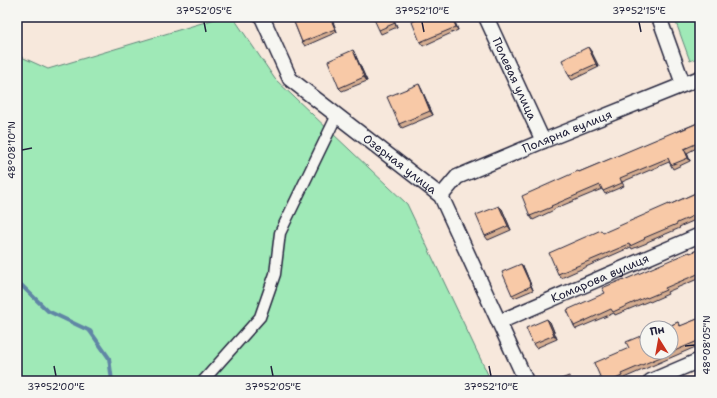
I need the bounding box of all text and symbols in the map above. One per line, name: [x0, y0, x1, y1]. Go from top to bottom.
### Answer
text: 37°52'05"E: [176, 4, 232, 17]
text: 37°52'10"E: [395, 4, 449, 17]
text: 37°52'15"E: [612, 4, 666, 17]
street label: Полевая улица: [489, 35, 541, 123]
street label: Полярна вулиця: [520, 106, 614, 157]
text: 48°08'10"N: [5, 121, 18, 179]
street label: Озерная улица: [360, 130, 441, 198]
street label: Комарова вулиця: [549, 250, 651, 307]
text: 48°08'05"N: [700, 315, 713, 375]
north arrow: [639, 320, 679, 360]
text: Пн: [649, 322, 666, 339]
text: 37°52'00"E: [27, 380, 85, 393]
text: 37°52'05"E: [245, 380, 301, 393]
text: 37°52'10"E: [464, 380, 518, 393]

